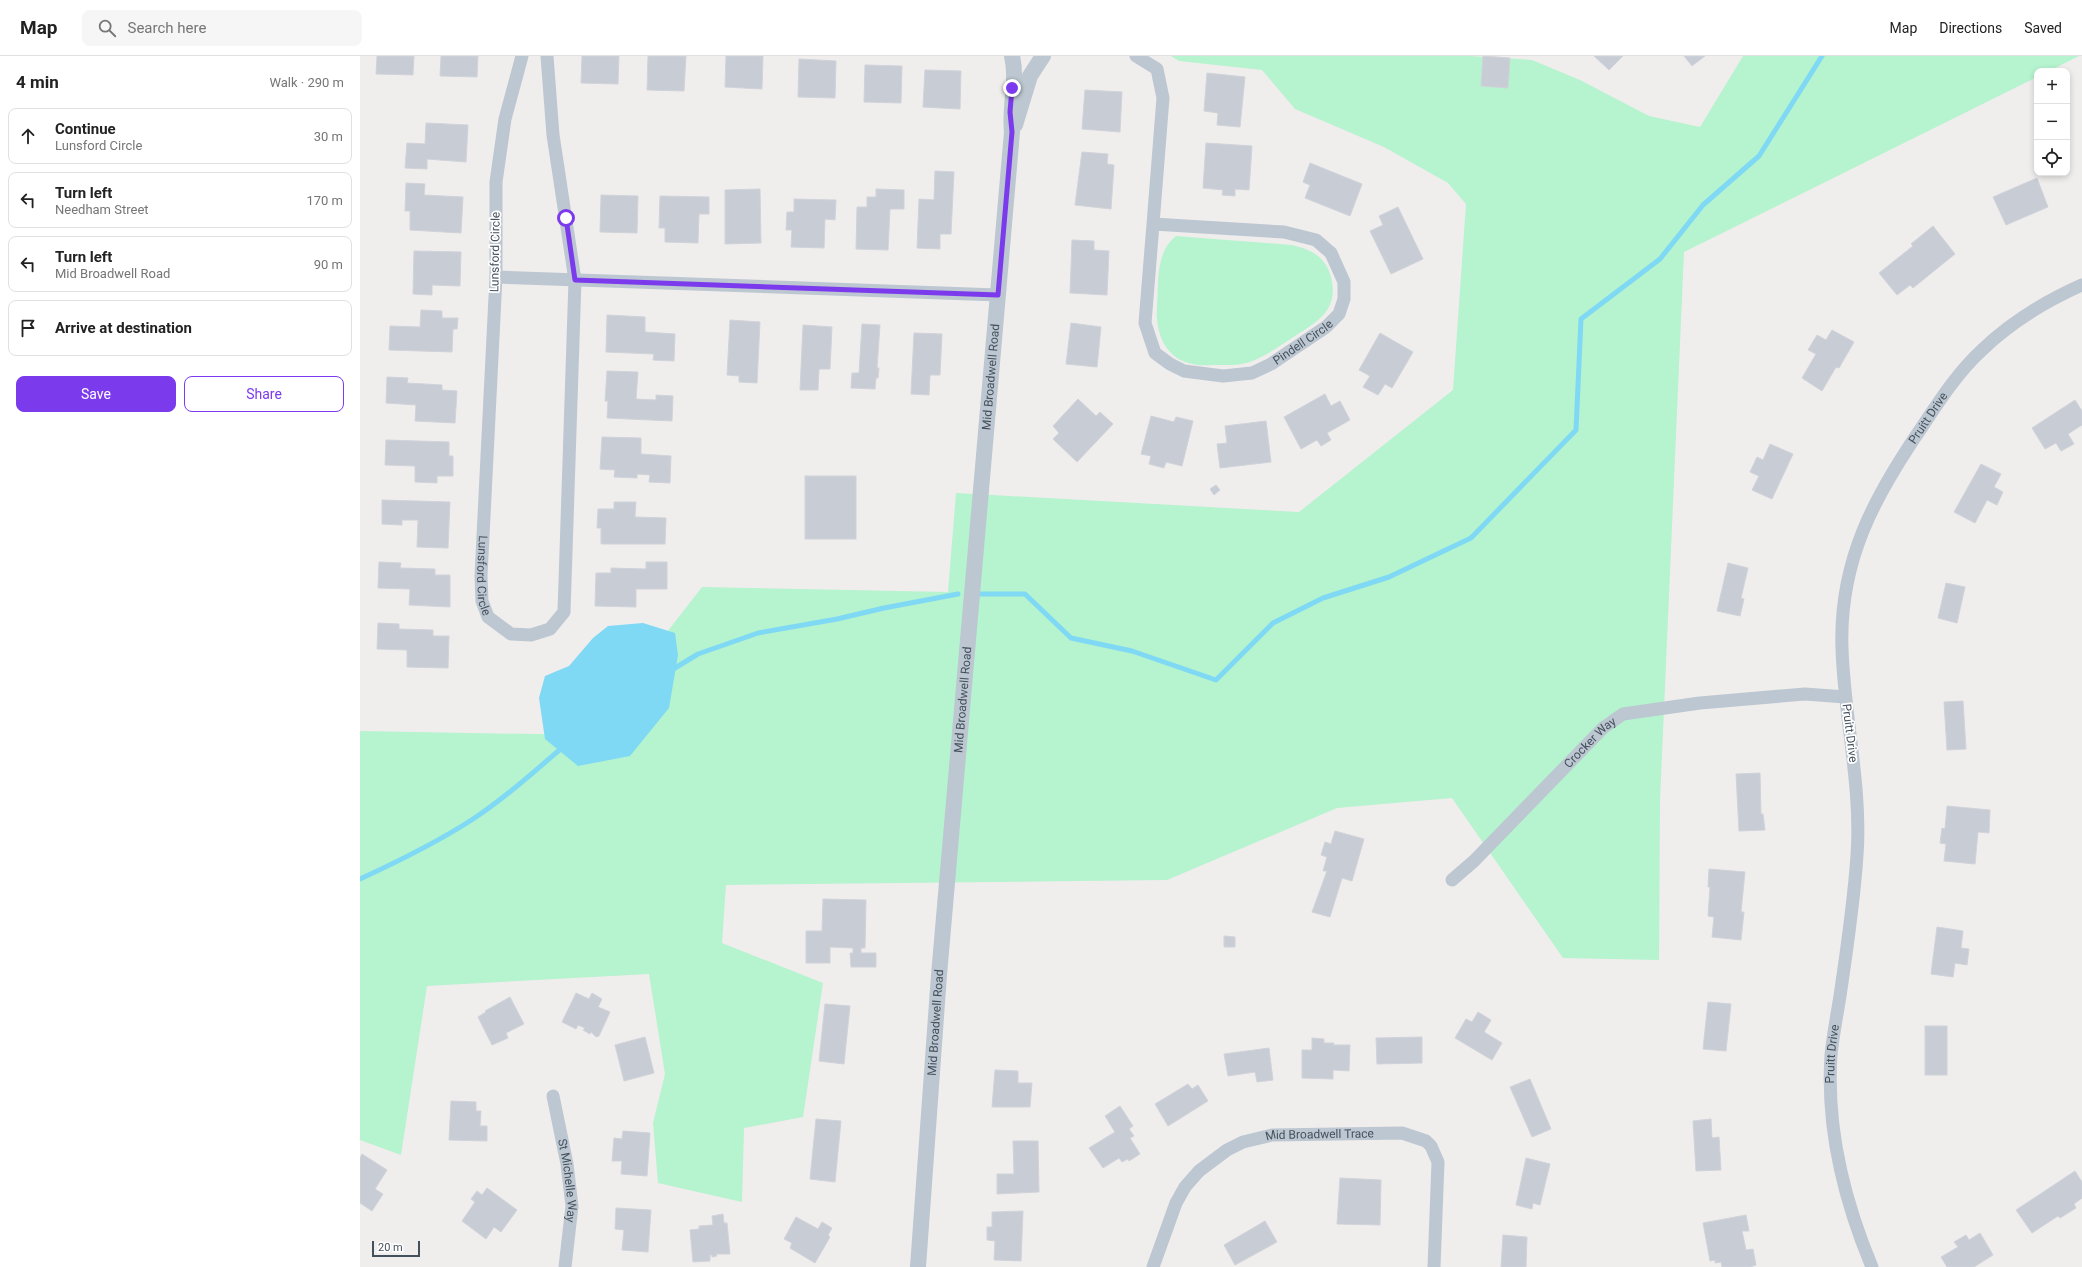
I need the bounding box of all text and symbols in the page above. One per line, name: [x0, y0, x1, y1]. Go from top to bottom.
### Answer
search box: [82, 10, 362, 46]
text: Map: [20, 16, 58, 39]
icon: search: [96, 17, 118, 39]
text: Search here: [128, 19, 206, 37]
text: Map: [1890, 20, 1917, 36]
text: Directions: [1939, 20, 2002, 36]
text: Saved: [2024, 20, 2062, 36]
map controls: [2034, 68, 2070, 176]
button: +: [2034, 68, 2070, 104]
text: 4 min: [16, 72, 59, 92]
text: Walk · 290 m: [269, 75, 344, 90]
route end: [1003, 79, 1021, 97]
button: −: [2034, 104, 2070, 140]
text: Continue: [55, 120, 116, 138]
icon: ahead: [17, 125, 39, 147]
text: 30 m: [314, 129, 343, 144]
text: Lunsford Circle: [55, 138, 142, 153]
button: locate: [2034, 140, 2070, 176]
text: Turn left: [55, 184, 112, 202]
icon: left: [17, 189, 39, 211]
text: 170 m: [306, 193, 343, 208]
text: Needham Street: [55, 202, 149, 217]
route start: [557, 209, 575, 227]
street label: Lunsford Circle: [487, 212, 503, 292]
text: Turn left: [55, 248, 112, 266]
icon: left: [17, 253, 39, 275]
text: 90 m: [314, 257, 343, 272]
text: Mid Broadwell Road: [55, 266, 170, 281]
icon: arrive: [17, 317, 39, 339]
street label: Pindell Circle: [1270, 317, 1336, 368]
text: Arrive at destination: [55, 319, 192, 337]
street label: Mid Broadwell Road: [979, 323, 1002, 431]
button: Save: [16, 376, 176, 412]
button: Share: [184, 376, 344, 412]
street label: Pruitt Drive: [1906, 389, 1950, 446]
street label: Lunsford Circle: [474, 535, 494, 618]
street label: Mid Broadwell Road: [951, 646, 974, 753]
street label: Pruitt Drive: [1839, 703, 1861, 763]
street label: Crocker Way: [1561, 714, 1619, 771]
street label: Mid Broadwell Road: [925, 969, 946, 1076]
street label: Pruitt Drive: [1823, 1024, 1842, 1083]
street label: Mid Broadwell Trace: [1264, 1126, 1374, 1143]
street label: St Michelle Way: [555, 1137, 580, 1224]
scale bar: [372, 1239, 420, 1258]
text: 20 m: [378, 1241, 403, 1254]

